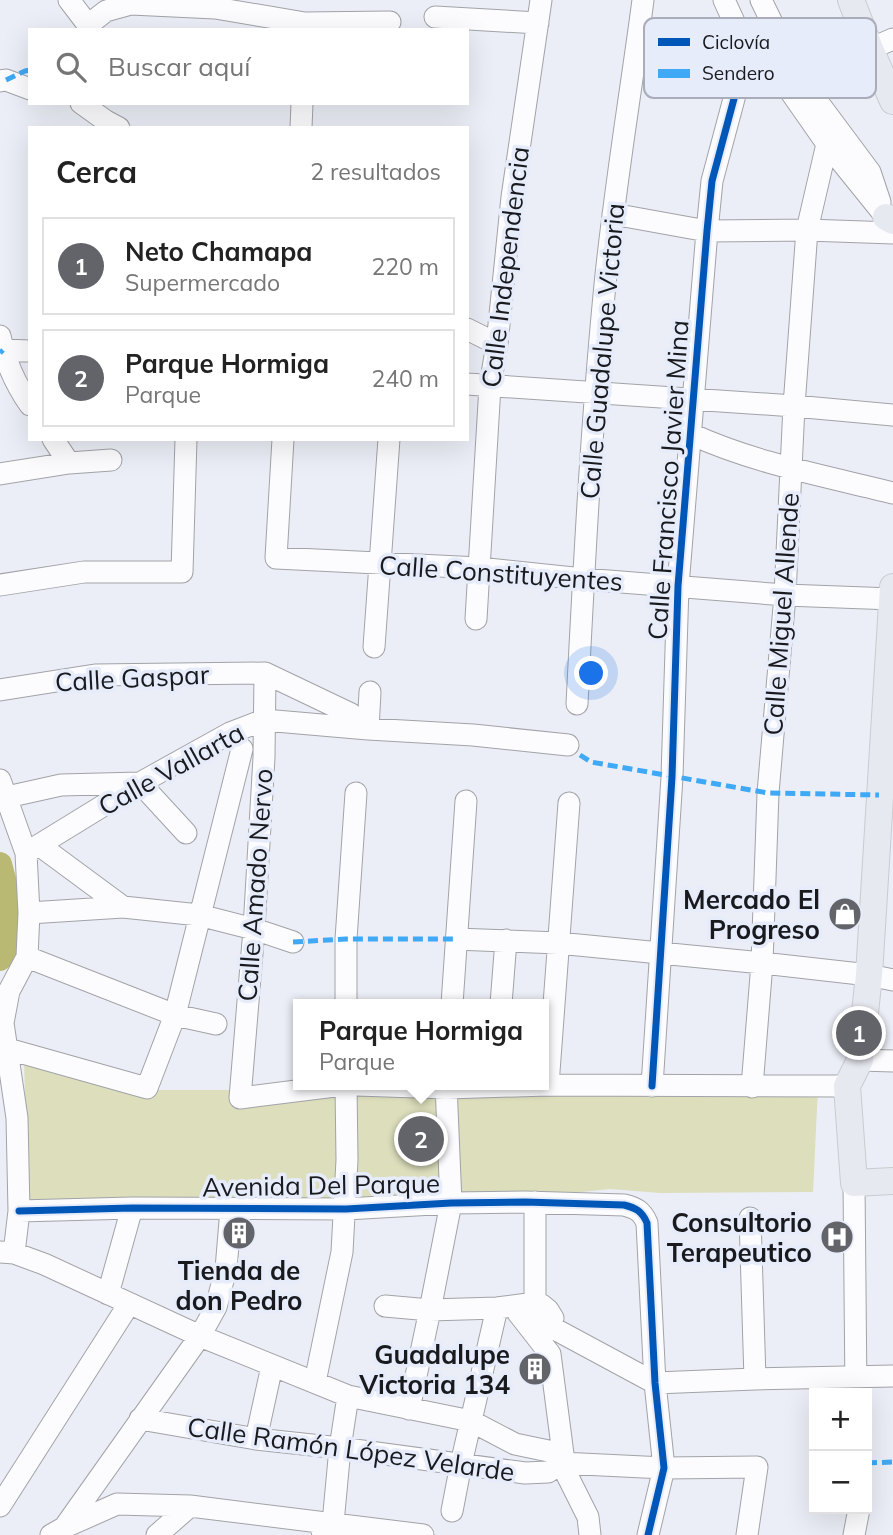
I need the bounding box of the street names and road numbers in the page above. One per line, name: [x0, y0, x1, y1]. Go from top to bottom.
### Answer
street label: Calle Independencia: [474, 145, 536, 389]
street label: Calle Guadalupe Victoria: [573, 202, 631, 500]
street label: Calle Francisco Javier Mina: [640, 319, 696, 641]
street label: Calle Miguel Allende: [756, 492, 806, 736]
street label: Calle Constituyentes: [378, 548, 624, 598]
street label: Calle Gaspar: [54, 657, 211, 699]
street label: Calle Vallarta: [92, 715, 250, 823]
street label: Calle Amado Nervo: [230, 767, 280, 1003]
street label: Avenida Del Parque: [202, 1166, 440, 1204]
street label: Calle Ramón López Velarde: [185, 1410, 517, 1488]

